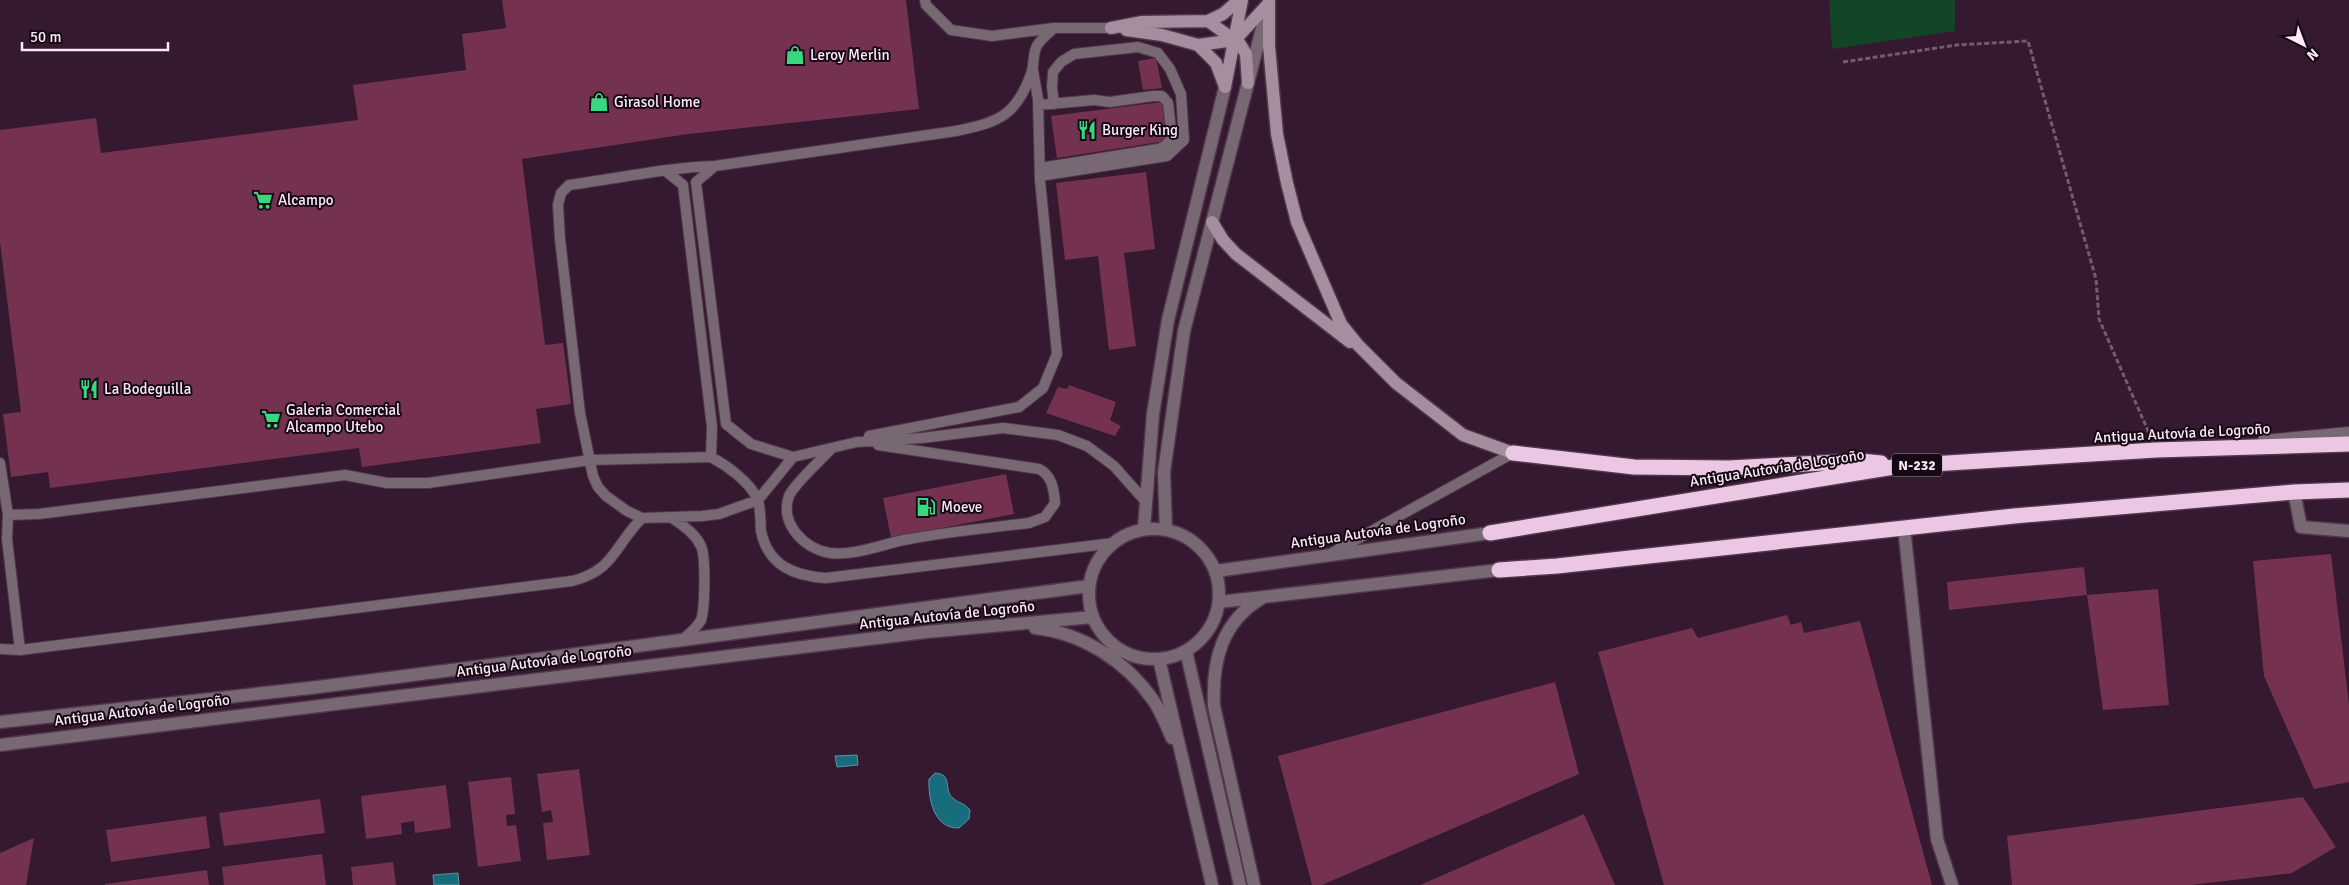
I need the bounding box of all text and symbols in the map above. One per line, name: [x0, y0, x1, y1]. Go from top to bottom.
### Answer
scale bar: [22, 20, 169, 52]
north arrow: [2279, 20, 2329, 70]
text: 50 m: [30, 28, 61, 46]
shop icon: Leroy Merlin: [784, 44, 806, 66]
text: N: [2303, 45, 2322, 64]
place label: Leroy Merlin: [810, 46, 890, 64]
shop icon: Girasol Home: [588, 91, 610, 113]
place label: Girasol Home: [614, 93, 700, 111]
restaurant icon: Burger King: [1076, 119, 1098, 141]
place label: Burger King: [1102, 121, 1178, 139]
supermarket icon: Alcampo: [252, 189, 274, 211]
place label: Alcampo: [278, 191, 334, 209]
restaurant icon: La Bodeguilla: [78, 378, 100, 400]
place label: La Bodeguilla: [104, 380, 191, 398]
place label: Galeria Comercial Alcampo Utebo: [286, 401, 401, 436]
supermarket icon: Galeria Comercial Alcampo Utebo: [260, 408, 282, 430]
street label: Antigua Autovía de Logroño: [2093, 419, 2271, 447]
street label: Antigua Autovía de Logroño: [1688, 445, 1866, 491]
road number: N-232: [1892, 454, 1942, 476]
fuel station icon: Moeve: [915, 496, 937, 518]
place label: Moeve: [941, 498, 982, 516]
street label: Antigua Autovía de Logroño: [1289, 510, 1467, 552]
street label: Antigua Autovía de Logroño: [858, 597, 1036, 633]
street label: Antigua Autovía de Logroño: [455, 641, 633, 681]
street label: Antigua Autovía de Logroño: [53, 690, 231, 730]

